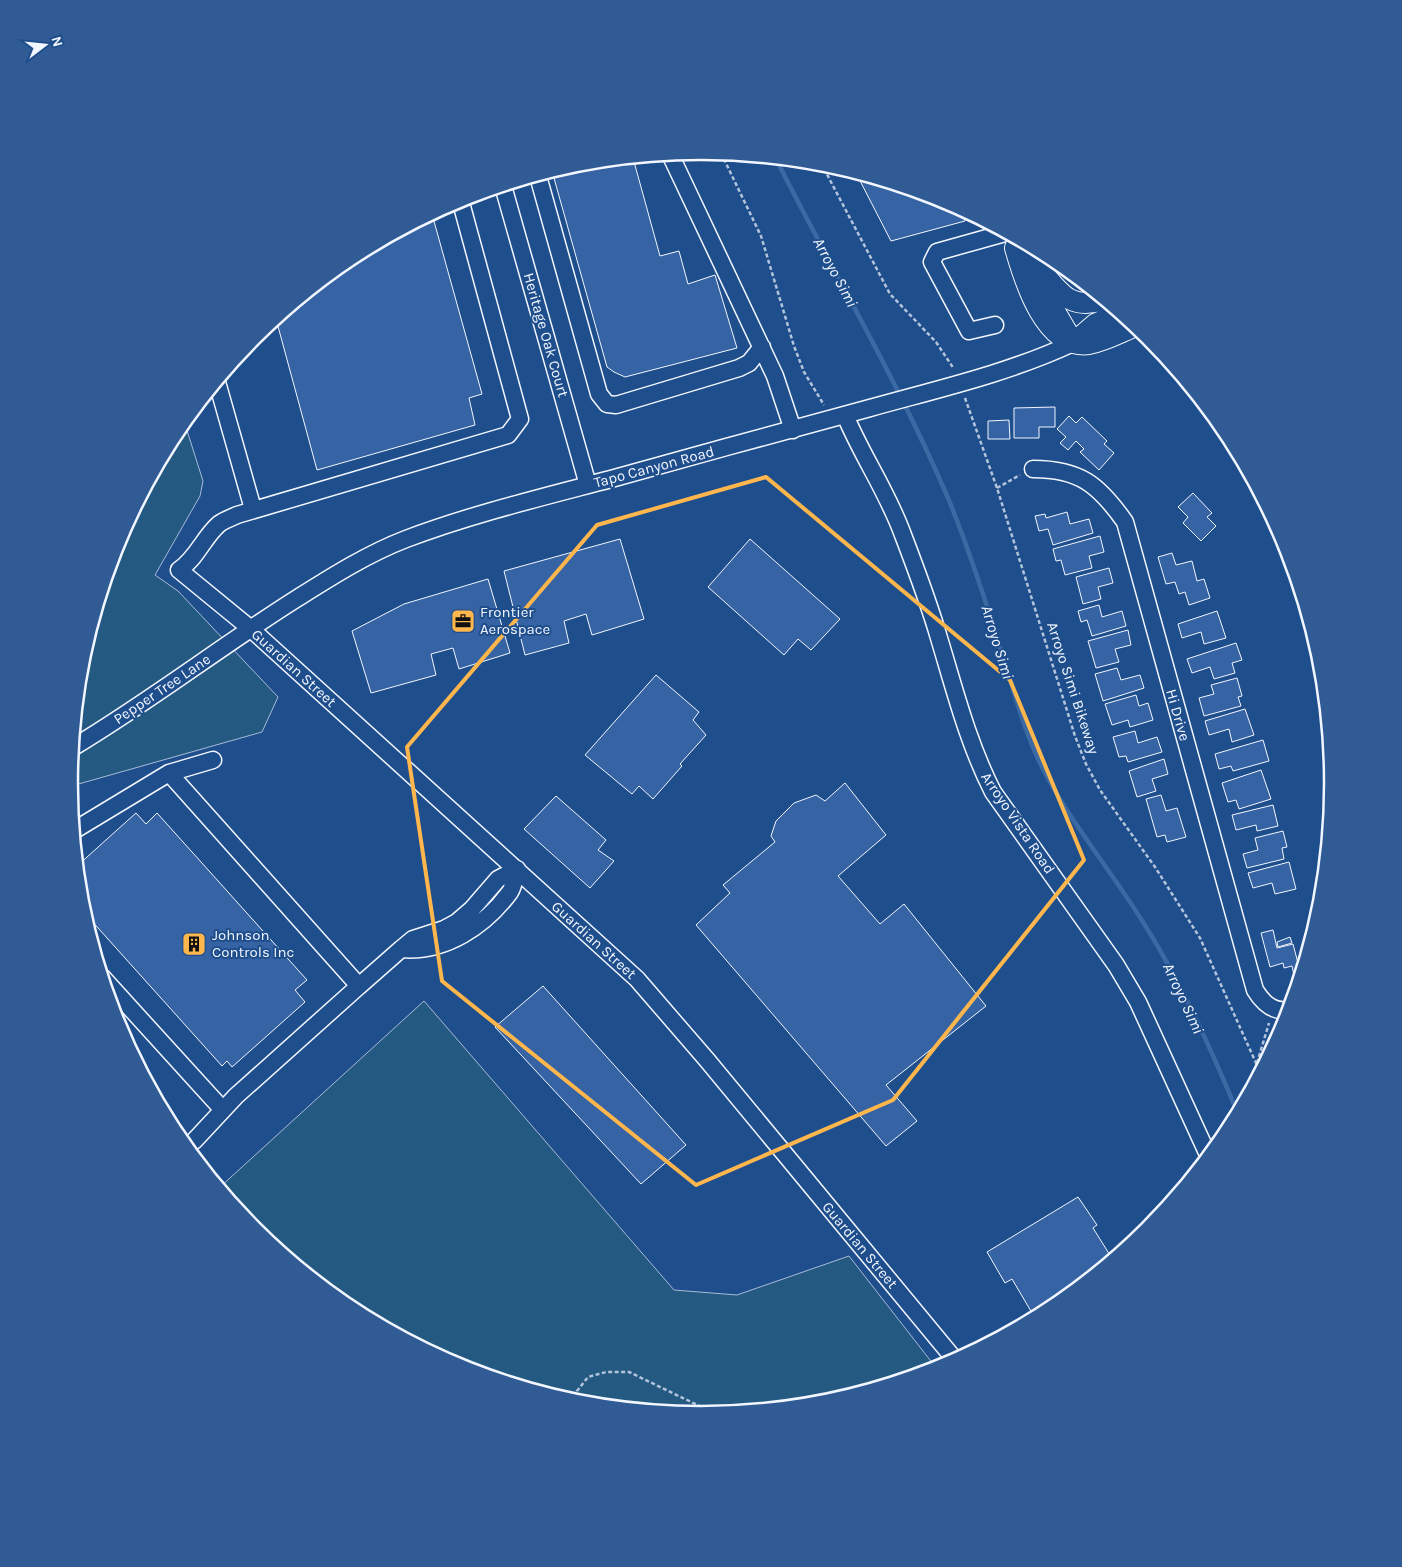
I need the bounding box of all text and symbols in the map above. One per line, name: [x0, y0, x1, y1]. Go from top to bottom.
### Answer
north arrow: [20, 20, 70, 70]
text: N: [47, 34, 67, 49]
water label: Arroyo Simi: [809, 234, 862, 310]
street label: Heritage Oak Court: [520, 271, 572, 400]
street label: Tapo Canyon Road: [592, 442, 716, 492]
place label: Frontier Aerospace: [480, 603, 550, 638]
water label: Arroyo Simi: [977, 603, 1018, 681]
office icon: Frontier Aerospace: [450, 608, 476, 634]
street label: Arroyo Simi Bikeway: [1043, 620, 1103, 756]
street label: Guardian Street: [248, 625, 340, 711]
street label: Pepper Tree Lane: [110, 650, 214, 728]
street label: Hi Drive: [1162, 687, 1194, 743]
street label: Arroyo Vista Road: [977, 769, 1059, 877]
street label: Guardian Street: [548, 897, 640, 983]
place label: Johnson Controls Inc: [212, 926, 294, 961]
building icon: Johnson Controls Inc: [181, 931, 207, 957]
water label: Arroyo Simi: [1159, 960, 1208, 1037]
street label: Guardian Street: [818, 1198, 902, 1292]

